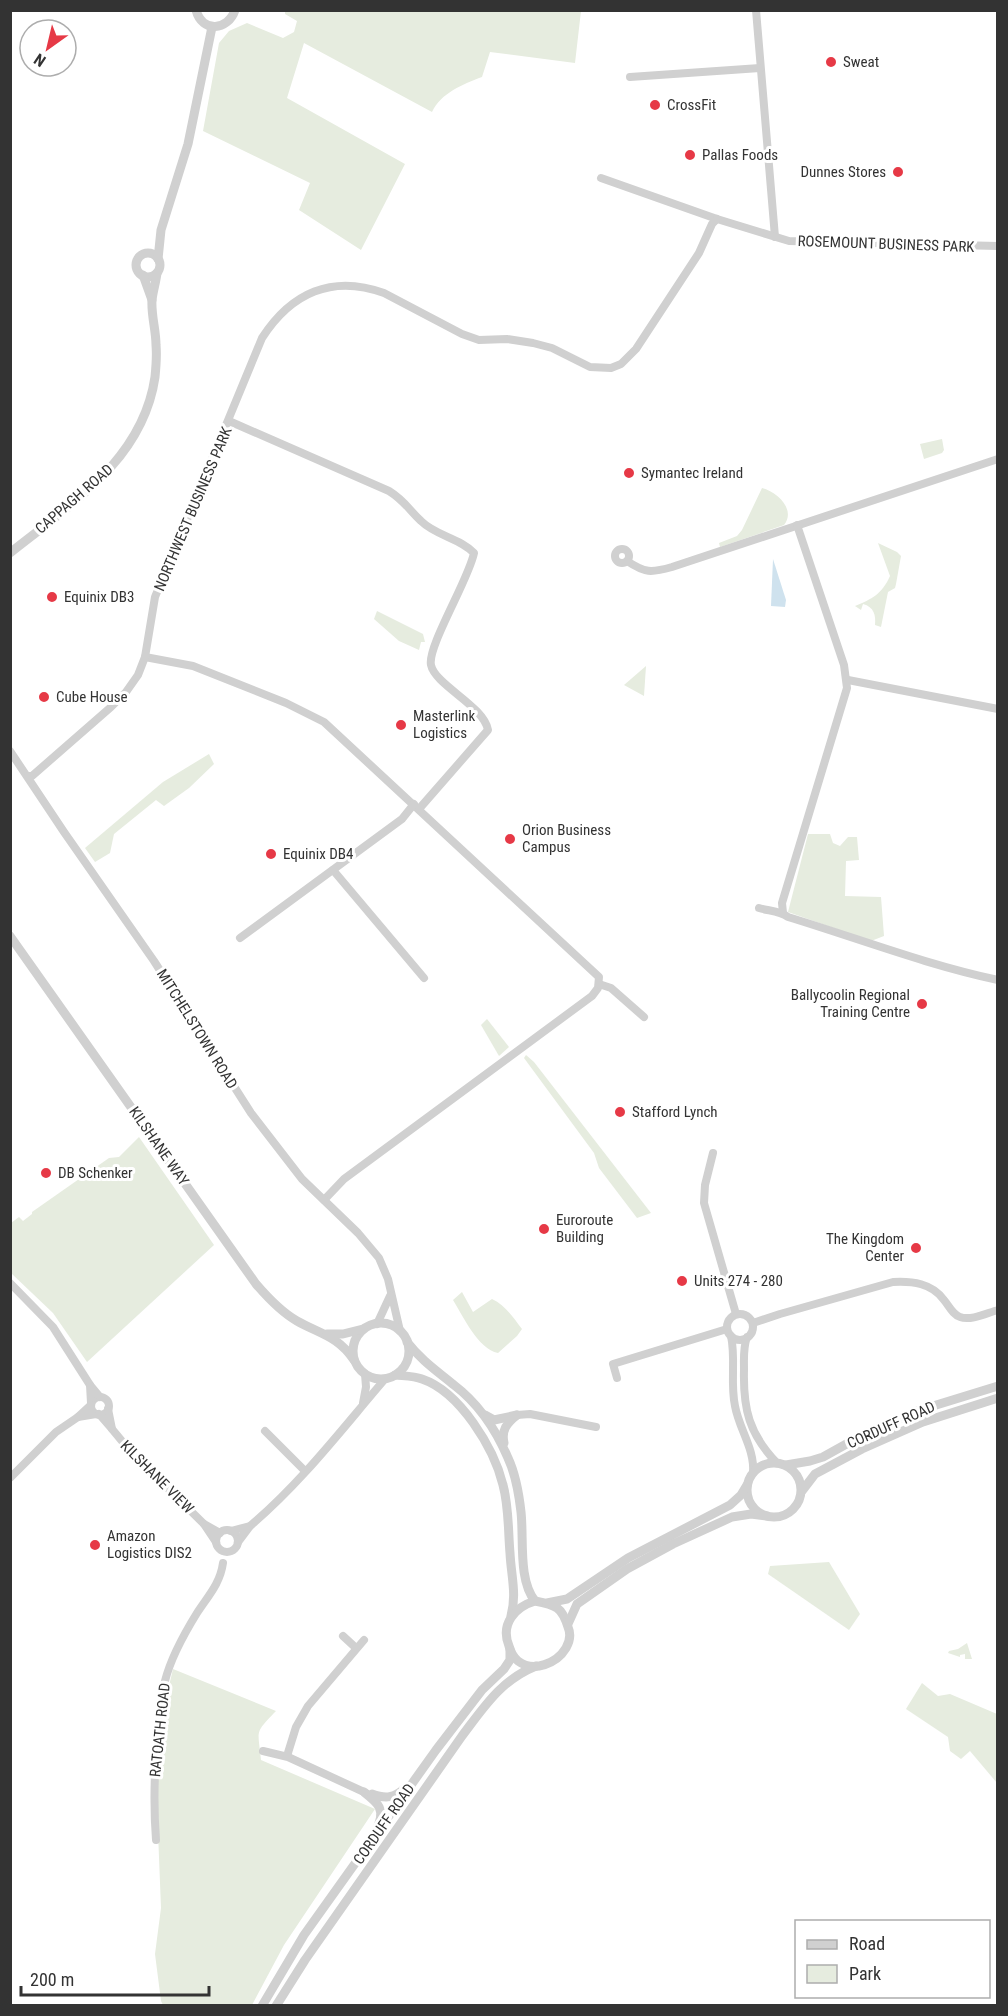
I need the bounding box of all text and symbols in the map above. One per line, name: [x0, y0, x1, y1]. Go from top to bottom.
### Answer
north arrow: [18, 18, 78, 78]
text: N: [31, 49, 49, 71]
place label: Sweat: [843, 53, 879, 71]
marker: Sweat: [824, 55, 838, 69]
place label: CrossFit: [667, 96, 716, 114]
marker: CrossFit: [648, 98, 662, 112]
place label: Pallas Foods: [702, 146, 778, 164]
marker: Pallas Foods: [683, 148, 697, 162]
place label: Dunnes Stores: [800, 163, 886, 181]
marker: Dunnes Stores: [891, 165, 905, 179]
street label: ROSEMOUNT BUSINESS PARK: [797, 232, 976, 256]
street label: NORTHWEST BUSINESS PARK: [150, 424, 236, 594]
street label: CAPPAGH ROAD: [31, 460, 117, 538]
place label: Symantec Ireland: [641, 464, 743, 482]
marker: Symantec Ireland: [622, 466, 636, 480]
place label: Equinix DB3: [64, 588, 134, 606]
marker: Equinix DB3: [45, 590, 59, 604]
place label: Cube House: [56, 688, 128, 706]
marker: Cube House: [37, 690, 51, 704]
place label: Masterlink Logistics: [413, 707, 476, 742]
marker: Masterlink Logistics: [394, 718, 408, 732]
place label: Orion Business Campus: [522, 821, 611, 856]
marker: Orion Business Campus: [503, 832, 517, 846]
place label: Equinix DB4: [283, 845, 353, 863]
marker: Equinix DB4: [264, 847, 278, 861]
street label: MITCHELSTOWN ROAD: [153, 966, 241, 1092]
place label: Ballycoolin Regional Training Centre: [791, 986, 910, 1021]
marker: Ballycoolin Regional Training Centre: [915, 997, 929, 1011]
street label: KILSHANE WAY: [125, 1103, 193, 1189]
place label: Stafford Lynch: [632, 1103, 718, 1121]
marker: Stafford Lynch: [613, 1105, 627, 1119]
place label: DB Schenker: [58, 1164, 133, 1182]
marker: DB Schenker: [39, 1166, 53, 1180]
place label: Euroroute Building: [556, 1211, 613, 1246]
marker: Euroroute Building: [537, 1222, 551, 1236]
place label: The Kingdom Center: [826, 1230, 904, 1265]
marker: The Kingdom Center: [909, 1241, 923, 1255]
place label: Units 274 - 280: [694, 1272, 783, 1290]
marker: Units 274 - 280: [675, 1274, 689, 1288]
street label: CORDUFF ROAD: [844, 1398, 938, 1452]
street label: KILSHANE VIEW: [117, 1437, 198, 1518]
place label: Amazon Logistics DIS2: [107, 1527, 192, 1562]
marker: Amazon Logistics DIS2: [88, 1538, 102, 1552]
street label: RATOATH ROAD: [146, 1682, 174, 1778]
street label: CORDUFF ROAD: [350, 1780, 418, 1868]
legend: [795, 1920, 990, 1998]
text: Road: [849, 1933, 885, 1954]
scale bar: [21, 1959, 208, 1997]
text: Park: [849, 1963, 881, 1984]
text: 200 m: [30, 1969, 74, 1990]

